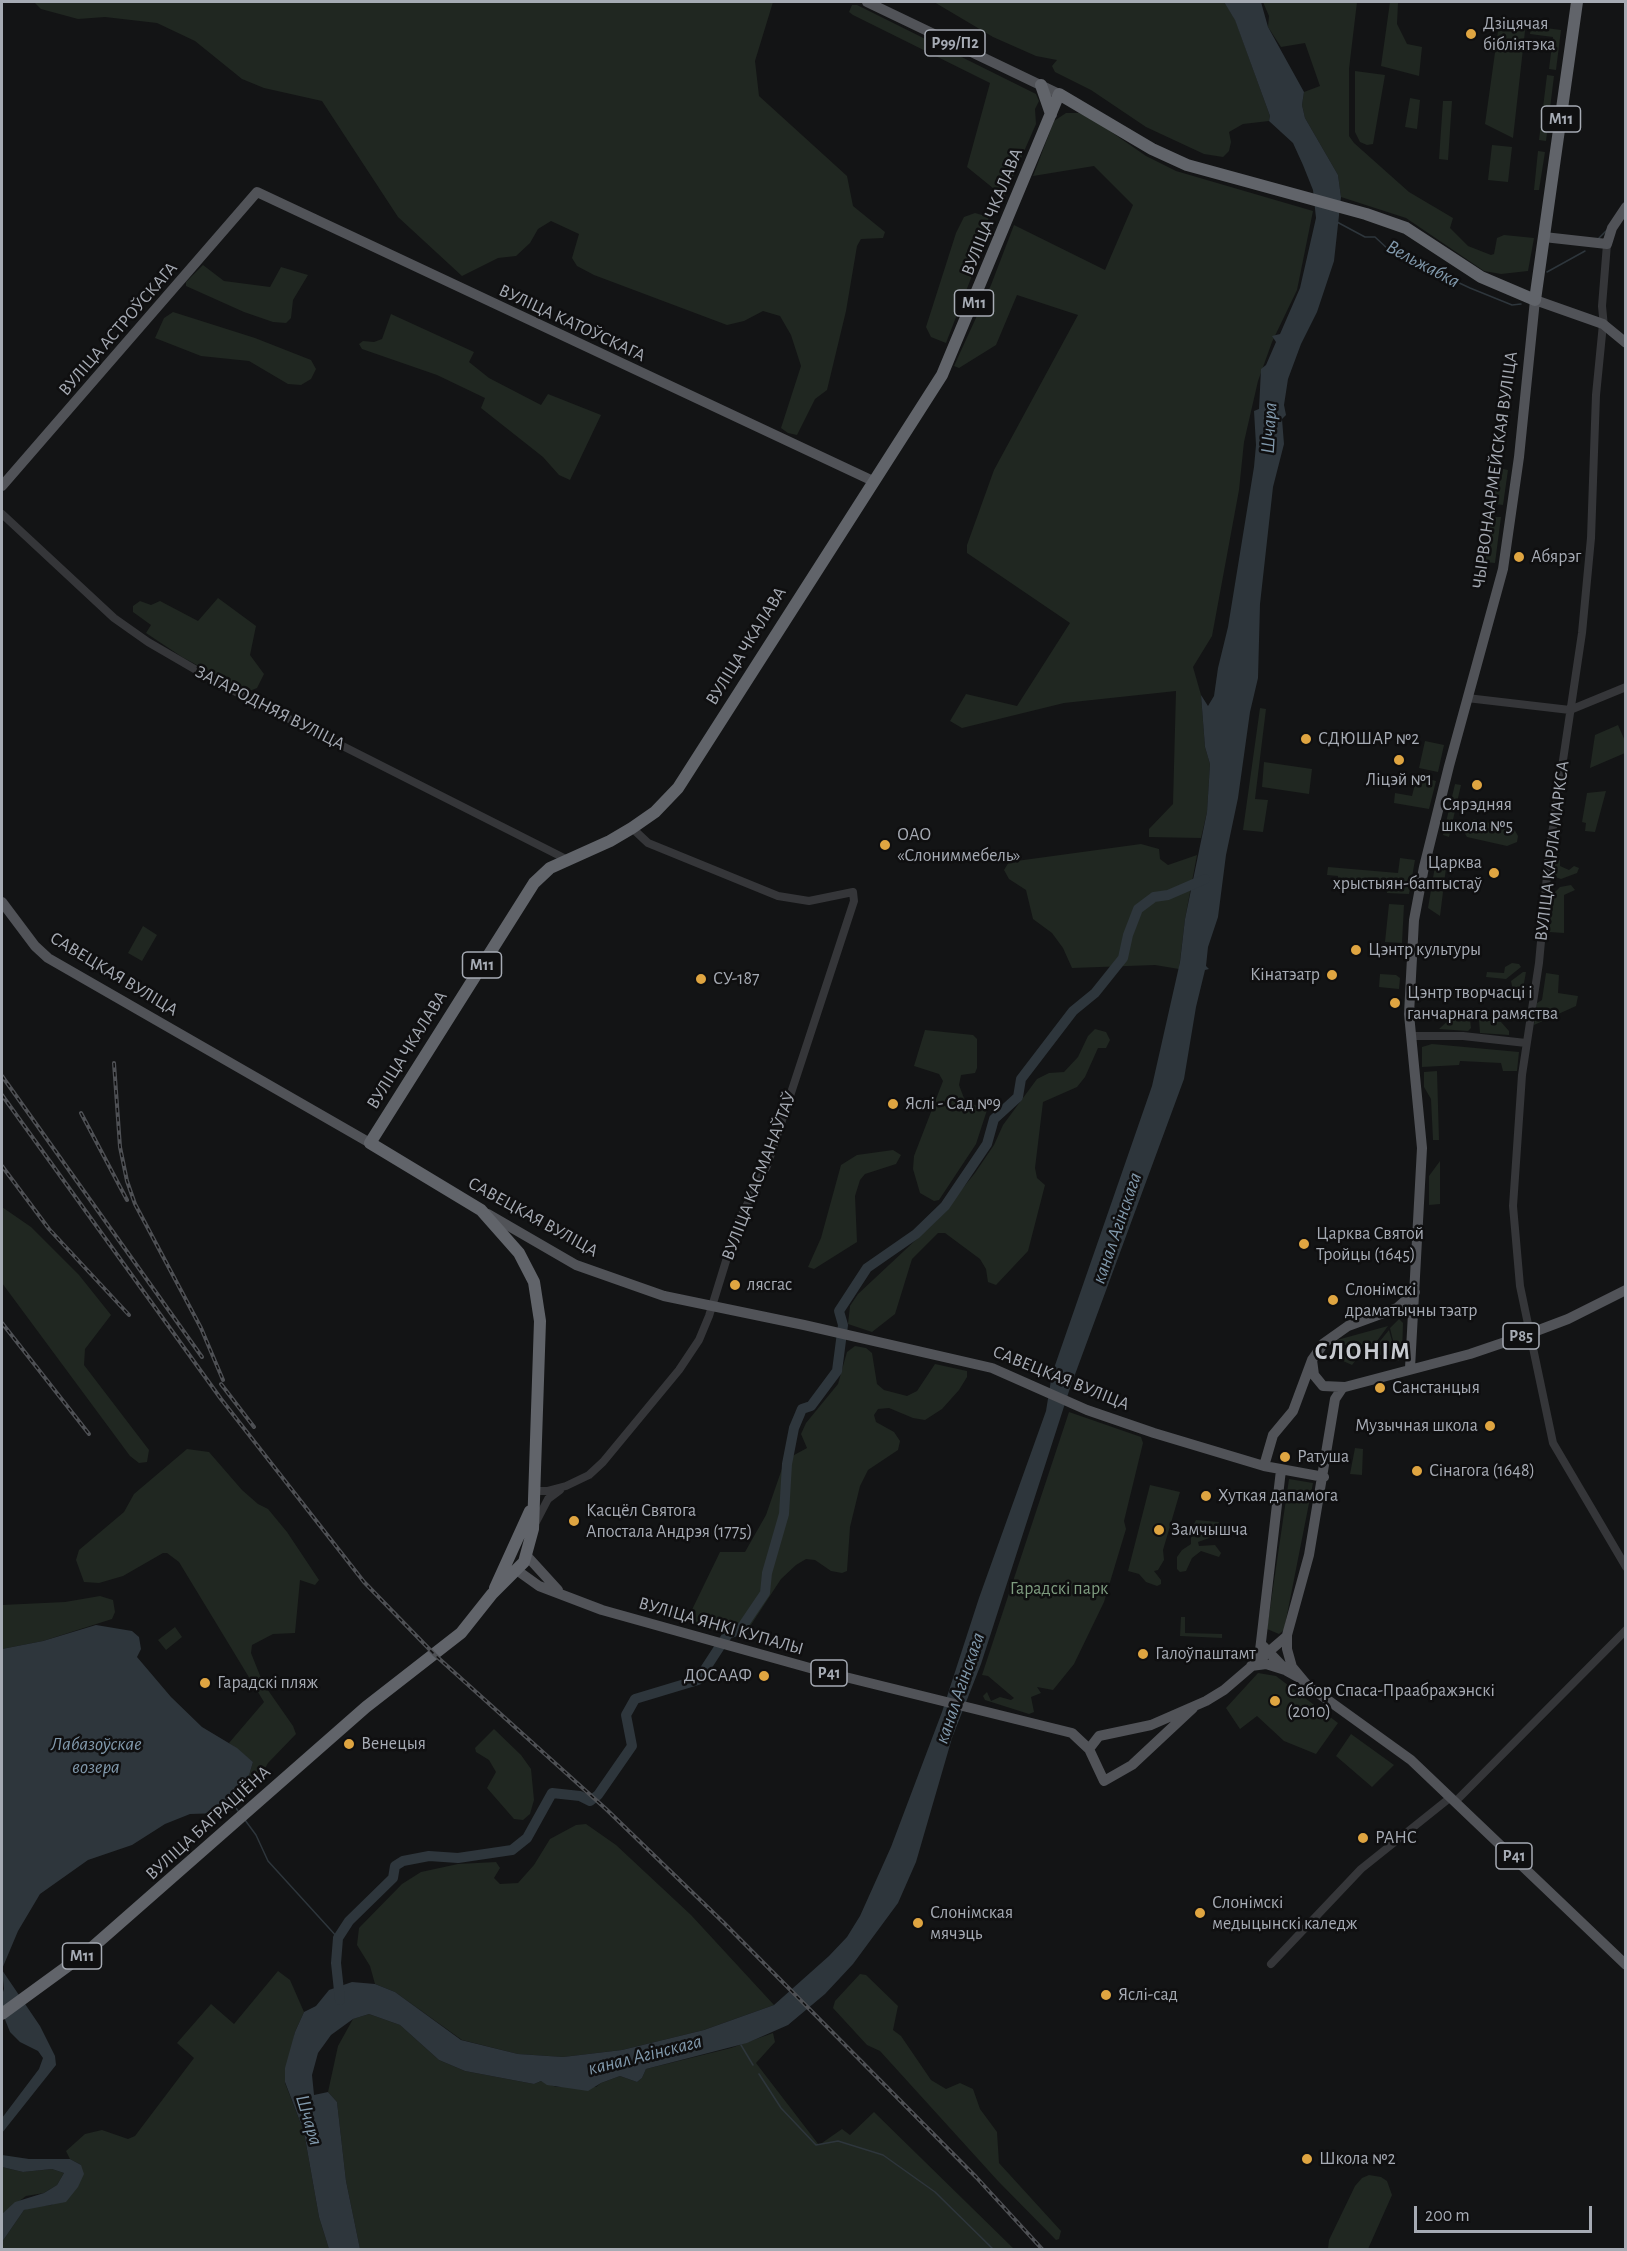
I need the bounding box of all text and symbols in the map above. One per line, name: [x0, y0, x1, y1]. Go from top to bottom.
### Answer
place label: Дзіцячая бібліятэка: [1483, 13, 1556, 56]
marker: Дзіцячая бібліятэка: [1464, 27, 1478, 41]
road number: Р99/П2: [925, 30, 985, 56]
road number: М11: [1542, 106, 1580, 132]
street label: ВУЛІЦА ЧКАЛАВА: [957, 145, 1027, 279]
water label: Вельжабка: [1382, 235, 1464, 293]
street label: ВУЛІЦА АСТРОЎСКАГА: [54, 258, 182, 400]
street label: ВУЛІЦА КАТОЎСКАГА: [495, 280, 649, 366]
road number: М11: [954, 290, 994, 316]
street label: ЧЫРВОНААРМЕЙСКАЯ ВУЛІЦА: [1468, 350, 1522, 590]
water label: Шчара: [1256, 402, 1282, 454]
place label: Абярэг: [1531, 546, 1581, 568]
marker: Абярэг: [1512, 550, 1526, 564]
street label: ВУЛІЦА ЧКАЛАВА: [701, 583, 791, 709]
street label: ЗАГАРОДНЯЯ ВУЛІЦА: [191, 661, 349, 755]
place label: СДЮШАР №2: [1318, 728, 1419, 750]
marker: СДЮШАР №2: [1299, 732, 1313, 746]
marker: Ліцэй №1: [1392, 753, 1406, 767]
street label: ВУЛІЦА КАРЛА МАРКСА: [1530, 759, 1574, 943]
place label: Ліцэй №1: [1366, 769, 1432, 791]
marker: Сярэдняя школа №5: [1470, 778, 1484, 792]
place label: Сярэдняя школа №5: [1441, 794, 1513, 836]
place label: ОАО «Слониммебель»: [897, 824, 1020, 866]
marker: ОАО «Слониммебель»: [878, 838, 892, 852]
place label: Царква хрыстыян-баптыстаў: [1333, 852, 1482, 894]
marker: Царква хрыстыян-баптыстаў: [1487, 866, 1501, 880]
street label: САВЕЦКАЯ ВУЛІЦА: [46, 927, 182, 1021]
place label: Цэнтр культуры: [1368, 939, 1481, 961]
marker: Цэнтр культуры: [1349, 943, 1363, 957]
road number: М11: [462, 952, 502, 978]
place label: Кінатэатр: [1250, 964, 1320, 986]
place label: СУ-187: [713, 968, 760, 990]
marker: Кінатэатр: [1325, 968, 1339, 982]
marker: СУ-187: [694, 972, 708, 986]
place label: Цэнтр творчасці і ганчарнага рамяства: [1407, 982, 1558, 1024]
street label: ВУЛІЦА ЧКАЛАВА: [362, 987, 452, 1113]
marker: Цэнтр творчасці і ганчарнага рамяства: [1388, 996, 1402, 1010]
street label: ВУЛІЦА КАСМАНАЎТАЎ: [717, 1088, 801, 1264]
place label: Яслі - Сад №9: [905, 1093, 1001, 1115]
marker: Яслі - Сад №9: [886, 1097, 900, 1111]
water label: канал Агінскага: [1087, 1169, 1147, 1287]
street label: САВЕЦКАЯ ВУЛІЦА: [464, 1172, 602, 1262]
place label: Царква Святой Тройцы (1645): [1316, 1223, 1424, 1266]
marker: Царква Святой Тройцы (1645): [1297, 1237, 1311, 1251]
place label: лясгас: [747, 1274, 792, 1296]
marker: лясгас: [728, 1278, 742, 1292]
place label: Слонімскі драматычны тэатр: [1345, 1279, 1477, 1322]
marker: Слонімскі драматычны тэатр: [1326, 1293, 1340, 1307]
road number: Р85: [1503, 1323, 1539, 1349]
district label: СЛОНІМ: [1314, 1338, 1412, 1366]
street label: САВЕЦКАЯ ВУЛІЦА: [989, 1341, 1133, 1415]
place label: Санстанцыя: [1392, 1377, 1480, 1399]
marker: Санстанцыя: [1373, 1381, 1387, 1395]
place label: Музычная школа: [1355, 1415, 1478, 1437]
marker: Музычная школа: [1483, 1419, 1497, 1433]
place label: Ратуша: [1297, 1446, 1349, 1468]
marker: Ратуша: [1278, 1450, 1292, 1464]
place label: Сінагога (1648): [1429, 1460, 1535, 1482]
marker: Сінагога (1648): [1410, 1464, 1424, 1478]
place label: Хуткая дапамога: [1218, 1485, 1338, 1507]
marker: Хуткая дапамога: [1199, 1489, 1213, 1503]
place label: Касцёл Святога Апостала Андрэя (1775): [586, 1500, 752, 1543]
marker: Касцёл Святога Апостала Андрэя (1775): [567, 1514, 581, 1528]
place label: Замчышча: [1171, 1519, 1248, 1541]
marker: Замчышча: [1152, 1523, 1166, 1537]
park label: Гарадскі парк: [1010, 1578, 1108, 1600]
street label: ВУЛІЦА ЯНКІ КУПАЛЫ: [636, 1592, 806, 1660]
water label: канал Агінскага: [930, 1629, 990, 1747]
place label: Галоўпаштамт: [1155, 1643, 1256, 1665]
marker: Галоўпаштамт: [1136, 1647, 1150, 1661]
road number: Р41: [811, 1660, 847, 1686]
place label: ДОСААФ: [684, 1665, 752, 1687]
marker: ДОСААФ: [757, 1669, 771, 1683]
place label: Гарадскі пляж: [217, 1672, 318, 1694]
marker: Гарадскі пляж: [198, 1676, 212, 1690]
place label: Сабор Спаса-Праабражэнскі (2010): [1287, 1680, 1495, 1722]
marker: Сабор Спаса-Праабражэнскі (2010): [1268, 1694, 1282, 1708]
water label: Лабазоўскае возера: [50, 1732, 142, 1779]
place label: Венецыя: [361, 1733, 426, 1755]
marker: Венецыя: [342, 1737, 356, 1751]
street label: ВУЛІЦА БАГРАЦІЁНА: [141, 1761, 275, 1885]
place label: РАНС: [1375, 1827, 1417, 1849]
marker: РАНС: [1356, 1831, 1370, 1845]
road number: Р41: [1496, 1843, 1532, 1869]
place label: Слонімскі медыцынскі каледж: [1212, 1892, 1357, 1934]
place label: Слонімская мячэць: [930, 1902, 1013, 1944]
marker: Слонімскі медыцынскі каледж: [1193, 1906, 1207, 1920]
marker: Слонімская мячэць: [911, 1916, 925, 1930]
road number: М11: [62, 1943, 101, 1969]
place label: Яслі-сад: [1118, 1984, 1178, 2006]
marker: Яслі-сад: [1099, 1988, 1113, 2002]
water label: канал Агінскага: [586, 2029, 704, 2081]
water label: Шчара: [290, 2092, 328, 2148]
place label: Школа №2: [1319, 2148, 1396, 2170]
marker: Школа №2: [1300, 2152, 1314, 2166]
scale bar: [1417, 2194, 1596, 2232]
text: 200 m: [1425, 2207, 1470, 2225]

